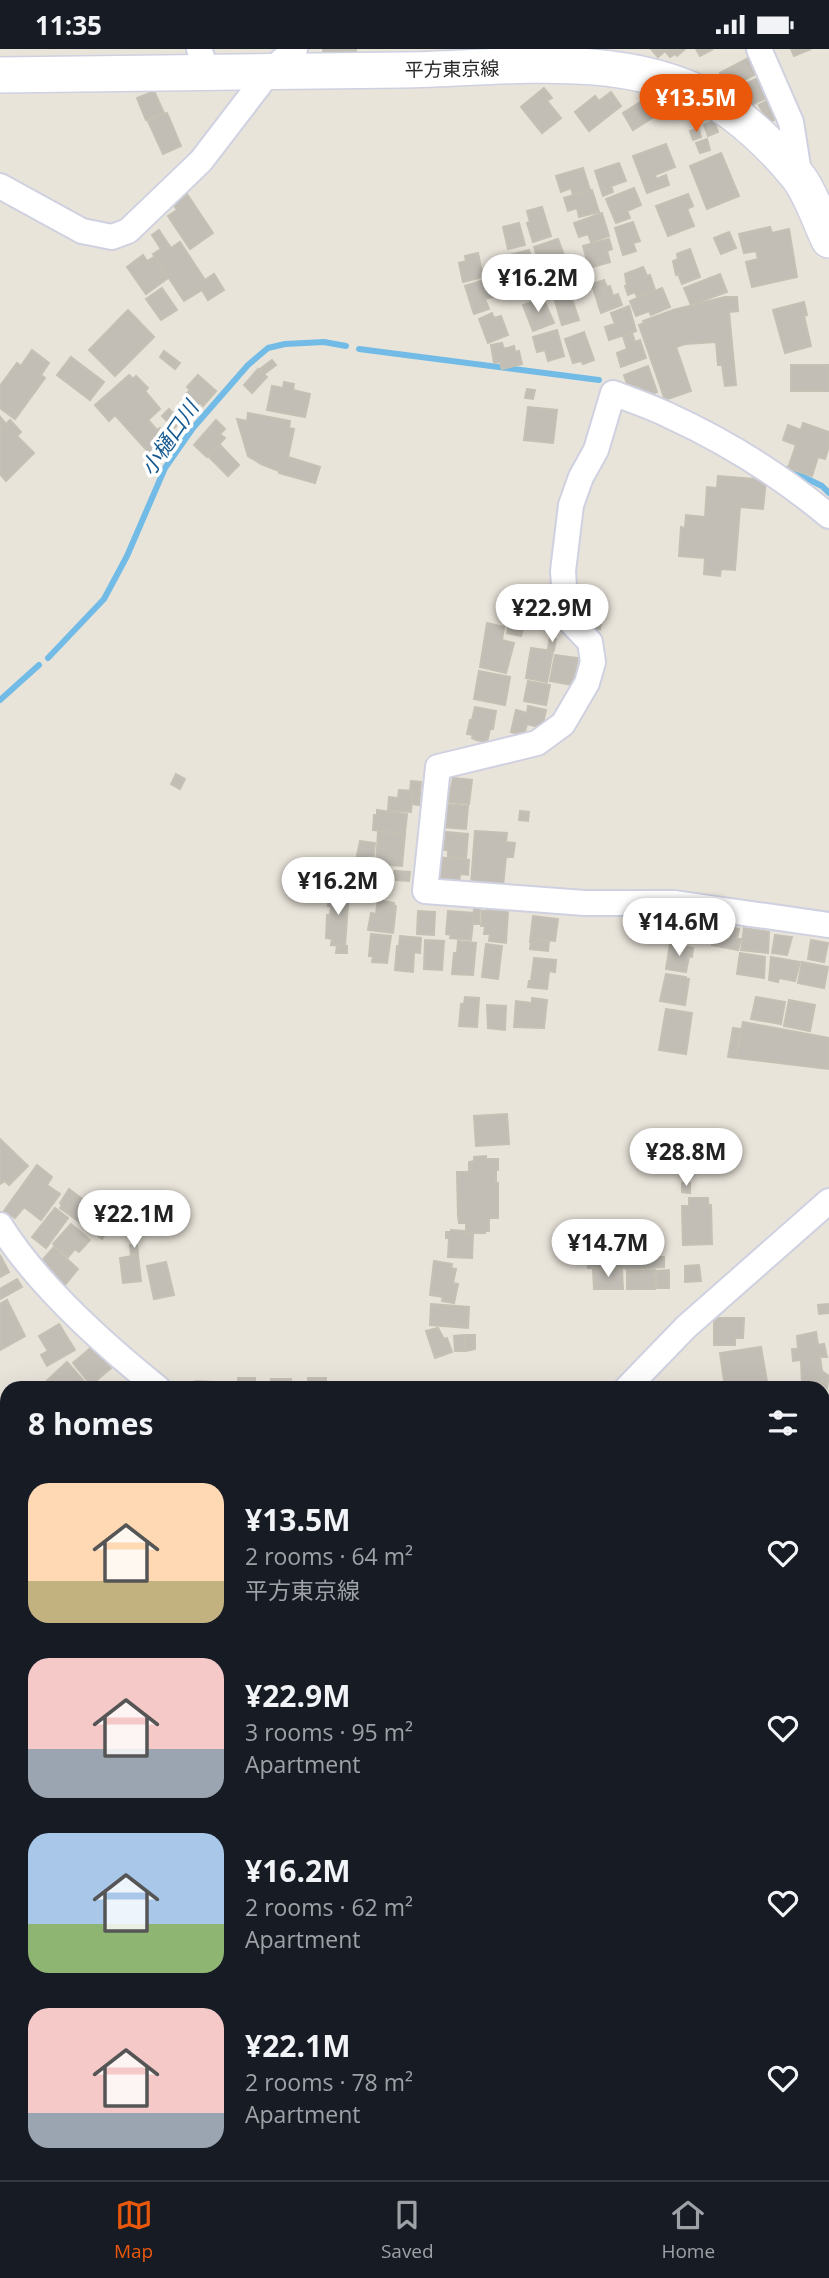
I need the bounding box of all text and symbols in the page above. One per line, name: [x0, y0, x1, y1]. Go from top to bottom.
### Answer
text: 11:35: [35, 7, 102, 43]
street label: 平方東京線: [404, 55, 500, 83]
pin: ¥13.5M: [639, 74, 753, 134]
text: ¥13.5M: [656, 81, 736, 113]
pin: ¥16.2M: [481, 254, 595, 314]
text: ¥16.2M: [498, 261, 578, 293]
water label: 小樋口川: [134, 394, 205, 481]
pin: ¥22.9M: [495, 585, 609, 644]
text: ¥22.9M: [512, 591, 592, 623]
pin: ¥16.2M: [281, 857, 395, 917]
text: ¥16.2M: [298, 864, 378, 896]
pin: ¥14.6M: [622, 899, 736, 958]
text: ¥14.6M: [639, 905, 719, 937]
pin: ¥28.8M: [629, 1129, 743, 1188]
text: ¥28.8M: [646, 1135, 726, 1167]
pin: ¥22.1M: [77, 1191, 191, 1250]
text: ¥22.1M: [94, 1197, 174, 1229]
pin: ¥14.7M: [551, 1219, 665, 1279]
text: ¥14.7M: [568, 1226, 648, 1258]
text: 8 homes: [28, 1403, 153, 1444]
icon: filters: [764, 1404, 802, 1442]
text: ¥13.5M: [245, 1499, 350, 1540]
icon: home: [84, 1511, 168, 1595]
icon: heart: [764, 1534, 802, 1572]
text: 2 rooms · 64 m²: [245, 1540, 413, 1572]
text: 平方東京線: [245, 1574, 360, 1606]
text: ¥22.9M: [245, 1675, 350, 1716]
icon: home: [84, 1686, 168, 1770]
icon: heart: [764, 1709, 802, 1747]
text: 3 rooms · 95 m²: [245, 1716, 413, 1748]
text: Apartment: [245, 1748, 361, 1780]
text: ¥16.2M: [245, 1850, 350, 1891]
icon: home: [84, 1861, 168, 1945]
icon: heart: [764, 1884, 802, 1922]
text: 2 rooms · 62 m²: [245, 1891, 413, 1923]
text: Apartment: [245, 1923, 361, 1955]
text: ¥22.1M: [245, 2025, 350, 2066]
icon: home: [84, 2036, 168, 2120]
icon: heart: [764, 2059, 802, 2097]
text: 2 rooms · 78 m²: [245, 2066, 413, 2098]
text: Apartment: [245, 2098, 361, 2130]
tab: Map: [114, 2196, 153, 2264]
tab: Saved: [381, 2196, 434, 2264]
tab: Home: [661, 2196, 715, 2264]

